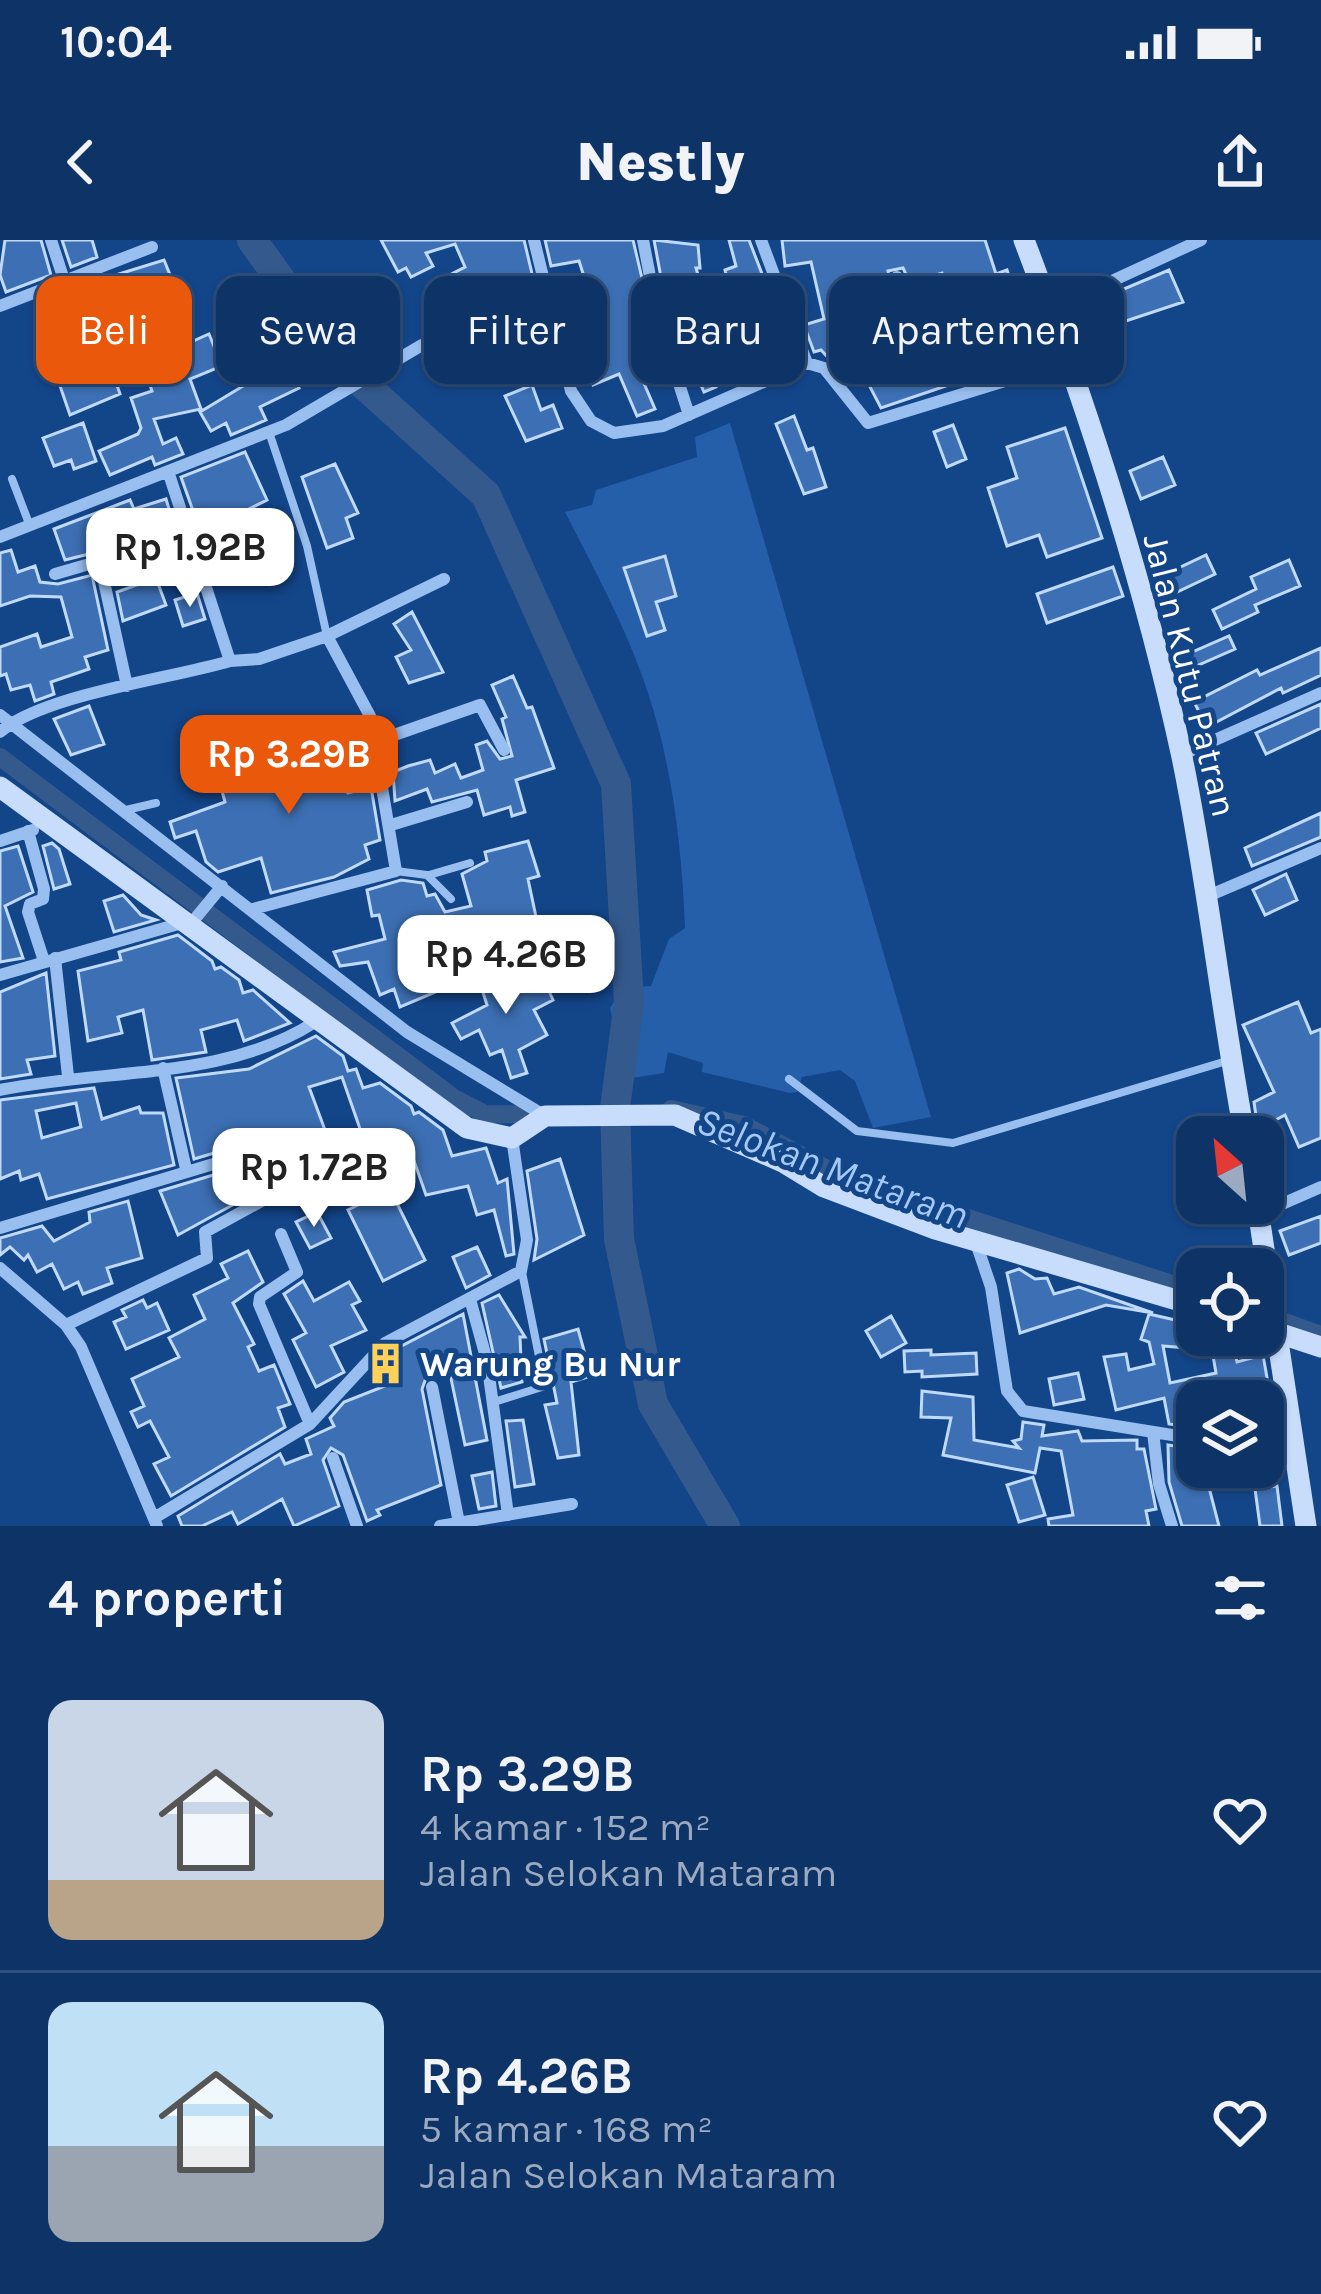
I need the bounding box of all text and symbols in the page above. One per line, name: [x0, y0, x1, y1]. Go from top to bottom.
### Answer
text: 10:04: [60, 16, 172, 68]
icon: back: [48, 129, 114, 195]
icon: share: [1207, 129, 1273, 195]
text: Nestly: [576, 130, 745, 194]
chip: Beli: [36, 276, 192, 384]
chip: Sewa: [216, 276, 400, 384]
chip: Filter: [424, 276, 607, 384]
chip: Baru: [631, 276, 805, 384]
chip: Apartemen: [829, 276, 1124, 384]
pin: Rp 1.92B: [66, 508, 314, 610]
text: Rp 1.92B: [113, 524, 267, 570]
street label: Jalan Kutu Patran: [1135, 530, 1245, 821]
pin: Rp 3.29B: [165, 715, 413, 817]
text: Rp 3.29B: [207, 731, 371, 777]
pin: Rp 4.26B: [382, 915, 630, 1017]
text: Rp 4.26B: [425, 931, 587, 977]
water label: Selokan Mataram: [691, 1098, 975, 1238]
north arrow: [1176, 1116, 1284, 1224]
map controls: [1176, 1116, 1284, 1488]
pin: Rp 1.72B: [190, 1128, 438, 1230]
text: Rp 1.72B: [239, 1144, 389, 1190]
button: locate: [1176, 1248, 1284, 1356]
building icon: Warung Bu Nur: [363, 1340, 409, 1386]
place label: Warung Bu Nur: [420, 1343, 680, 1386]
button: layers: [1176, 1380, 1284, 1488]
icon: filters: [1207, 1565, 1273, 1631]
text: 4 properti: [48, 1568, 286, 1628]
text: Rp 3.29B: [420, 1744, 635, 1804]
icon: home: [144, 1748, 288, 1892]
icon: heart: [1207, 1787, 1273, 1853]
text: 4 kamar · 152 m²: [420, 1804, 711, 1850]
text: Jalan Selokan Mataram: [420, 1850, 837, 1896]
text: Rp 4.26B: [420, 2046, 633, 2106]
icon: home: [144, 2050, 288, 2194]
icon: heart: [1207, 2089, 1273, 2155]
text: 5 kamar · 168 m²: [420, 2106, 713, 2152]
text: Jalan Selokan Mataram: [420, 2152, 837, 2198]

